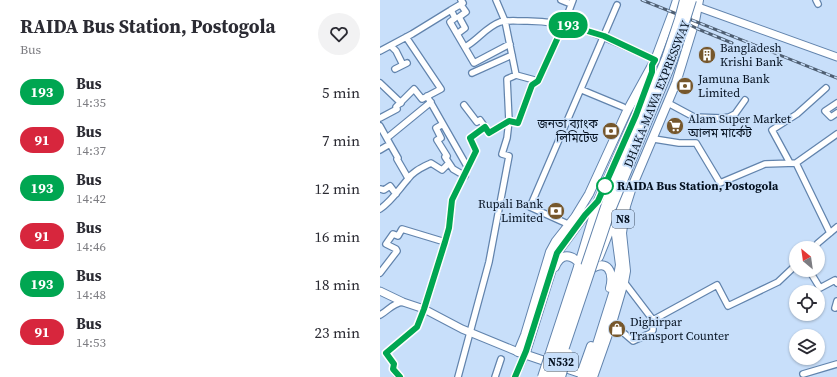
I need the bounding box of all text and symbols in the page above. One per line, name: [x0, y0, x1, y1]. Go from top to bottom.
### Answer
line badge: 193: [545, 12, 591, 38]
text: RAIDA Bus Station, Postogola: [20, 13, 276, 39]
button: heart: [318, 13, 360, 55]
text: 193: [557, 15, 579, 35]
street label: DHAKA-MAWA EXPRESSWAY: [620, 18, 694, 170]
place label: Bangladesh Krishi Bank: [720, 40, 783, 70]
text: Bus: [20, 41, 41, 58]
building icon: Bangladesh Krishi Bank: [697, 45, 717, 65]
place label: Jamuna Bank Limited: [697, 71, 770, 101]
text: Bus: [76, 73, 102, 94]
bank icon: Jamuna Bank Limited: [675, 76, 695, 96]
text: 193: [31, 82, 53, 102]
text: 5 min: [322, 82, 360, 103]
text: 14:35: [76, 94, 106, 111]
place label: Alam Super Market আলম মার্কেট: [687, 111, 791, 141]
place label: জনতা ব্যাংক লিমিটেড: [536, 116, 598, 146]
supermarket icon: Alam Super Market আলম মার্কেট: [665, 116, 685, 136]
text: Bus: [76, 121, 102, 142]
bank icon: জনতা ব্যাংক লিমিটেড: [601, 121, 621, 141]
text: 91: [34, 130, 50, 150]
text: 7 min: [322, 130, 360, 151]
text: 14:37: [76, 142, 106, 159]
text: Bus: [76, 169, 102, 190]
marker: RAIDA Bus Station, Postogola: [596, 177, 614, 195]
text: 193: [31, 178, 53, 198]
text: 12 min: [314, 178, 360, 199]
place label: RAIDA Bus Station, Postogola: [617, 178, 779, 194]
text: 14:42: [76, 190, 106, 207]
place label: Rupali Bank Limited: [478, 196, 543, 226]
bank icon: Rupali Bank Limited: [546, 201, 566, 221]
road number: N8: [612, 210, 634, 228]
text: Bus: [76, 217, 102, 238]
text: 91: [34, 226, 50, 246]
text: 16 min: [314, 226, 360, 247]
text: 14:46: [76, 238, 106, 255]
north arrow: [789, 241, 825, 277]
map controls: [789, 241, 825, 365]
text: Bus: [76, 265, 102, 286]
text: 193: [31, 274, 53, 294]
text: 18 min: [314, 274, 360, 295]
button: locate: [789, 285, 825, 321]
text: 14:48: [76, 286, 106, 303]
text: Bus: [76, 313, 102, 334]
place label: Dighirpar Transport Counter: [630, 314, 729, 344]
shop icon: Dighirpar Transport Counter: [607, 319, 627, 339]
text: 91: [34, 322, 50, 342]
text: 23 min: [314, 322, 360, 343]
button: layers: [789, 329, 825, 365]
text: 14:53: [76, 334, 106, 351]
road number: N532: [544, 353, 578, 371]

